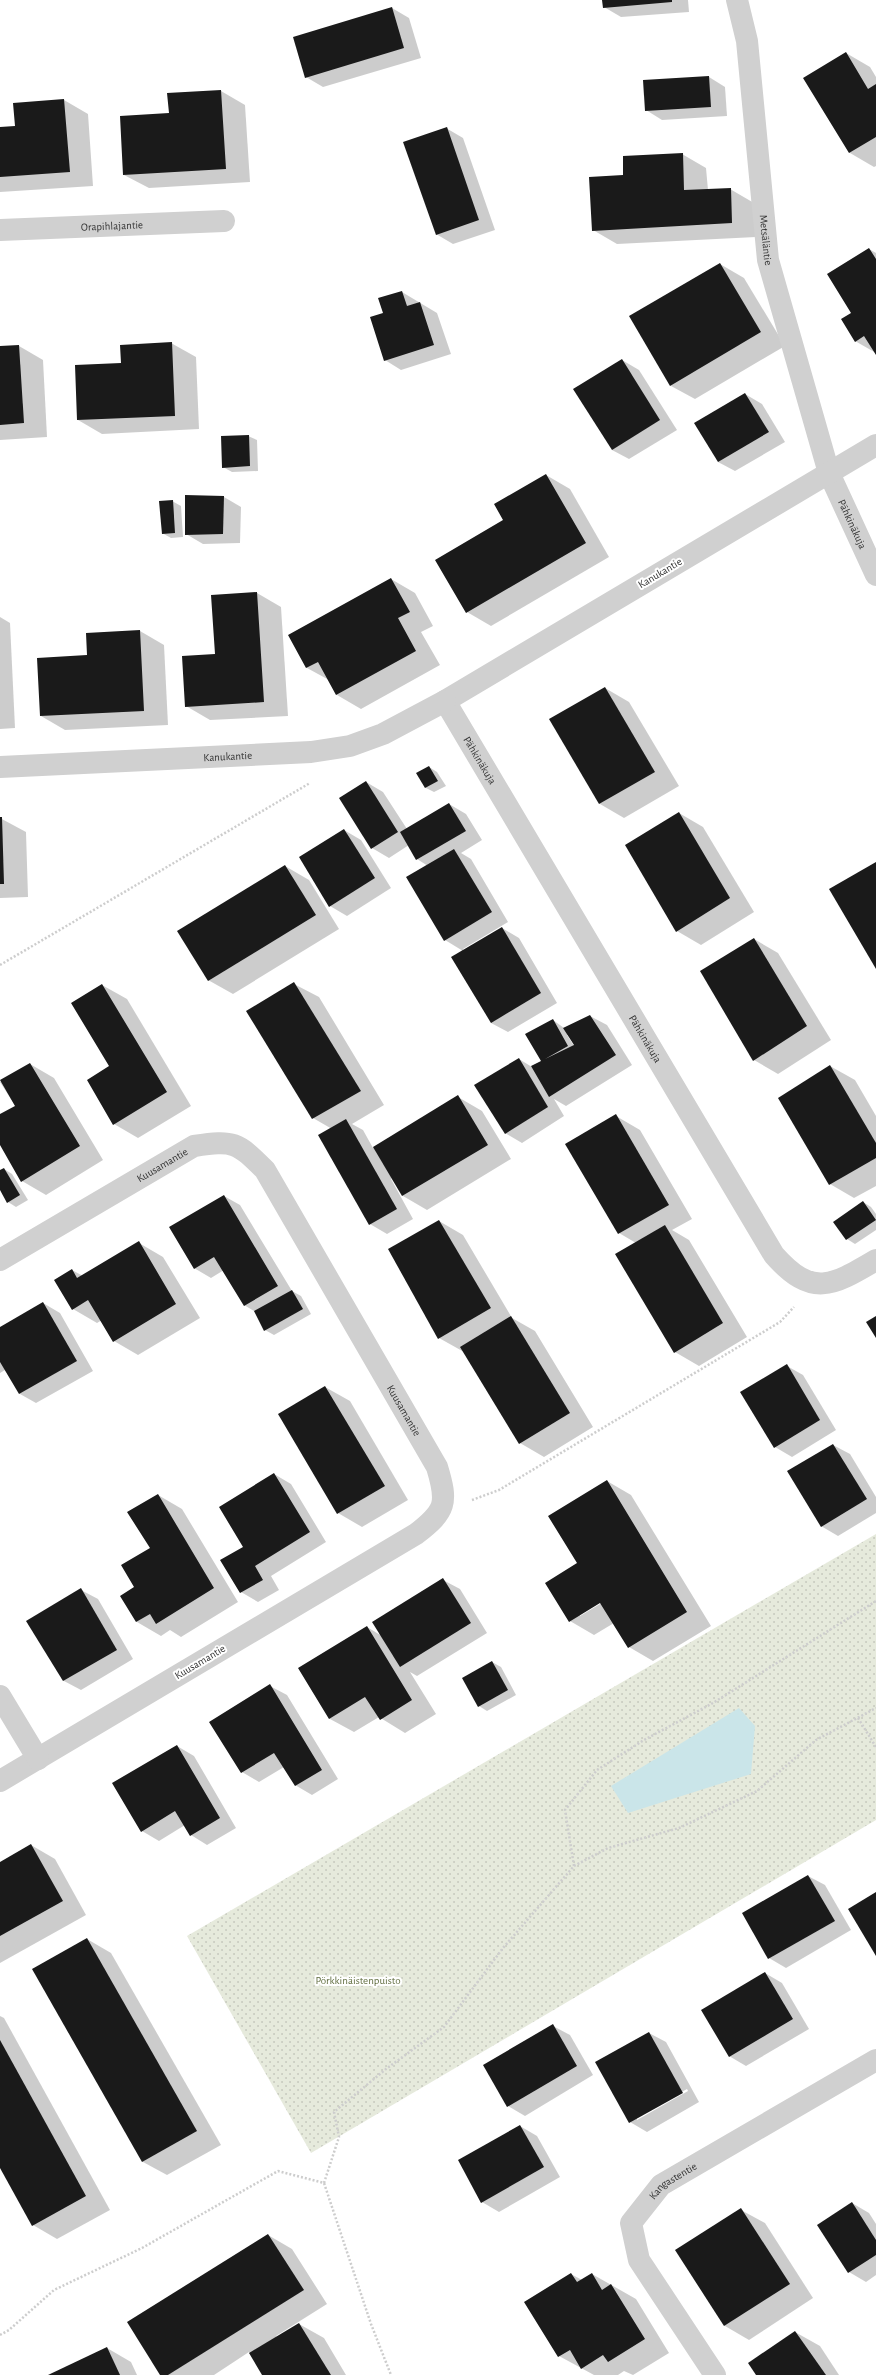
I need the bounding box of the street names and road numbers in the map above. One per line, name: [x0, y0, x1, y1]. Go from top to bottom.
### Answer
street label: Metsäläntie: [758, 214, 775, 267]
street label: Orapihlajantie: [81, 219, 143, 232]
street label: Pähkinäkuja: [836, 498, 869, 551]
street label: Kanukantie: [636, 556, 684, 590]
street label: Pähkinäkuja: [462, 734, 498, 786]
street label: Kanukantie: [203, 749, 252, 763]
street label: Pähkinäkuja: [627, 1013, 664, 1064]
street label: Kuusamantie: [135, 1146, 189, 1184]
street label: Kuusamantie: [385, 1383, 423, 1438]
street label: Kuusamantie: [173, 1643, 227, 1681]
street label: Kangastentie: [647, 2160, 698, 2201]

